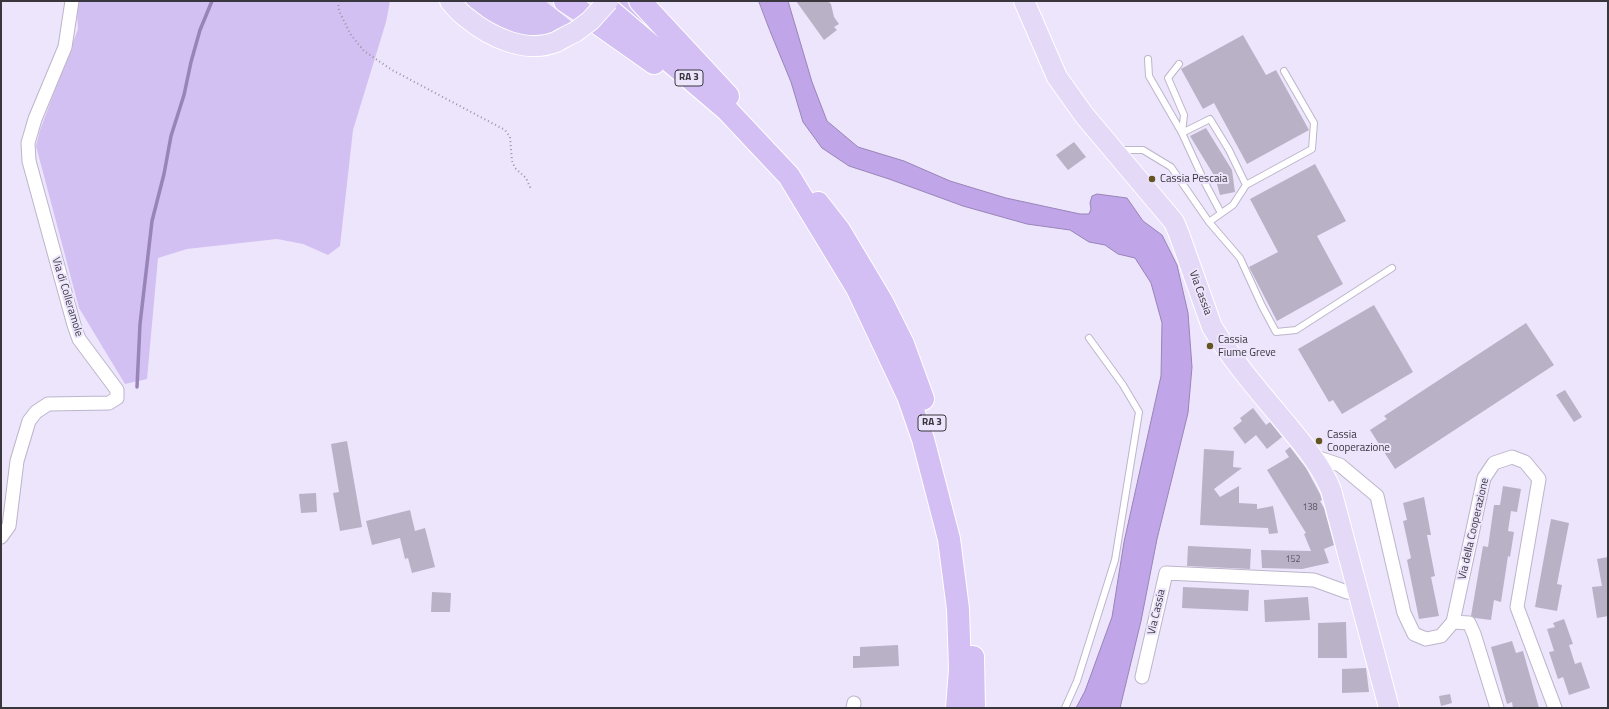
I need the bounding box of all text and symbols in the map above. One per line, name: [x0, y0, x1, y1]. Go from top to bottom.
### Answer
road number: RA 3: [675, 70, 703, 86]
place label: Cassia Pescaia: [1160, 172, 1227, 186]
marker: Cassia Pescaia: [1147, 174, 1157, 184]
street label: Via di Colleramole: [49, 256, 85, 338]
street label: Via Cassia: [1186, 269, 1214, 317]
place label: Cassia Fiume Greve: [1218, 333, 1276, 359]
marker: Cassia Fiume Greve: [1205, 341, 1215, 351]
road number: RA 3: [918, 415, 946, 431]
place label: Cassia Cooperazione: [1327, 428, 1390, 454]
marker: Cassia Cooperazione: [1314, 436, 1324, 446]
street label: Via della Cooperazione: [1456, 477, 1492, 581]
house number: 138: [1302, 503, 1318, 513]
house number: 152: [1285, 555, 1301, 565]
street label: Via Cassia: [1145, 588, 1169, 636]

